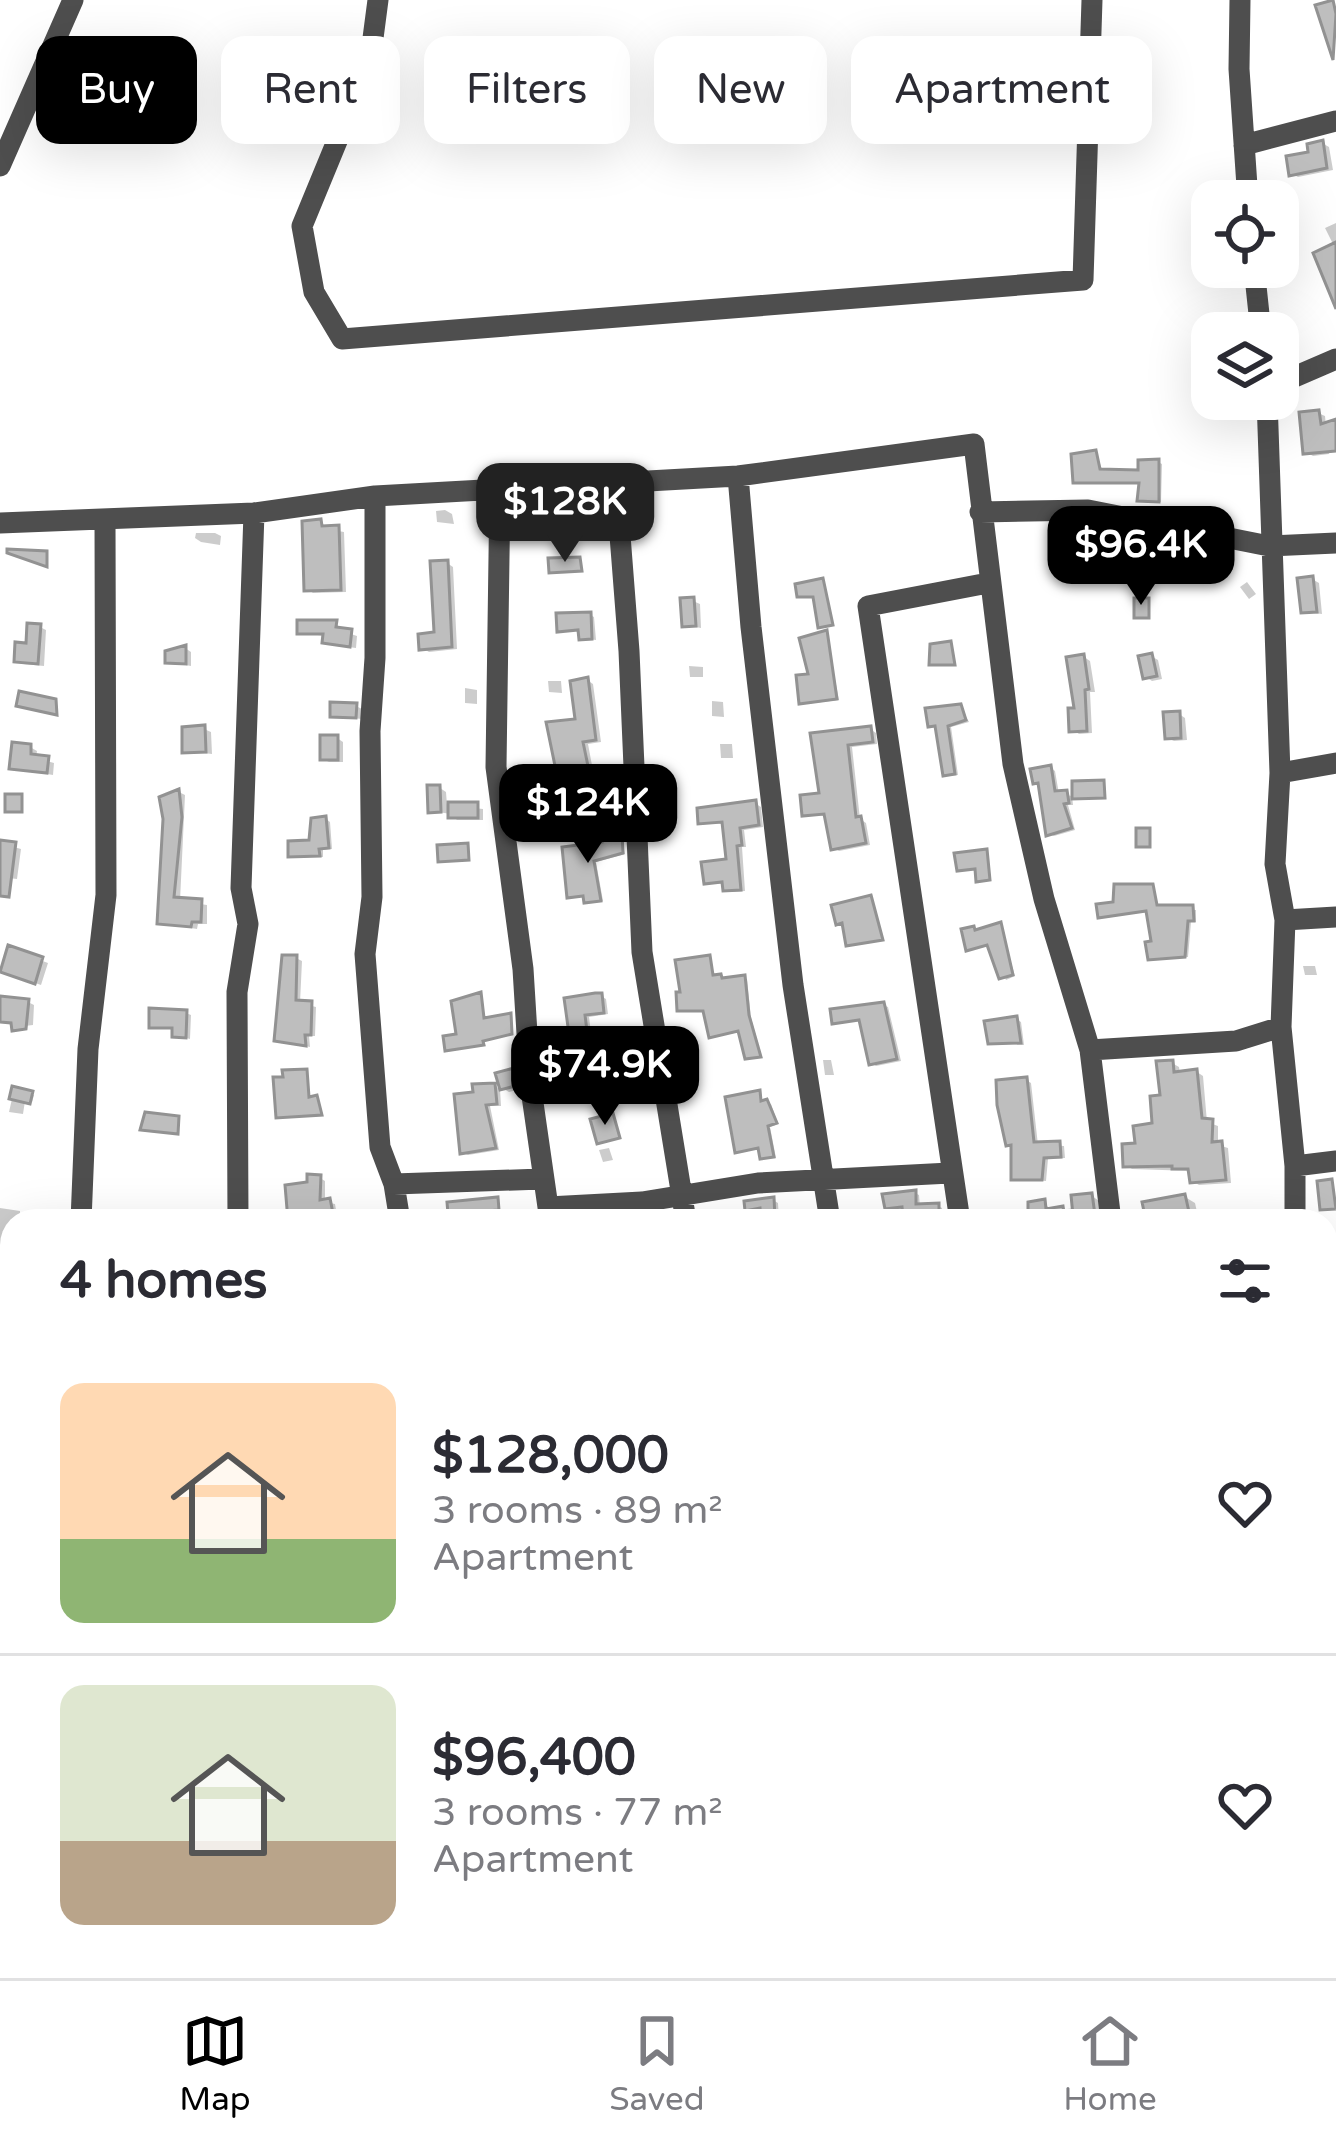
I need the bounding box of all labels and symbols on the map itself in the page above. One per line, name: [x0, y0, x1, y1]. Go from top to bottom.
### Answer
pin: $128K: [481, 463, 649, 565]
pin: $96.4K: [1043, 506, 1239, 608]
pin: $124K: [504, 764, 672, 866]
pin: $74.9K: [507, 1026, 703, 1128]

